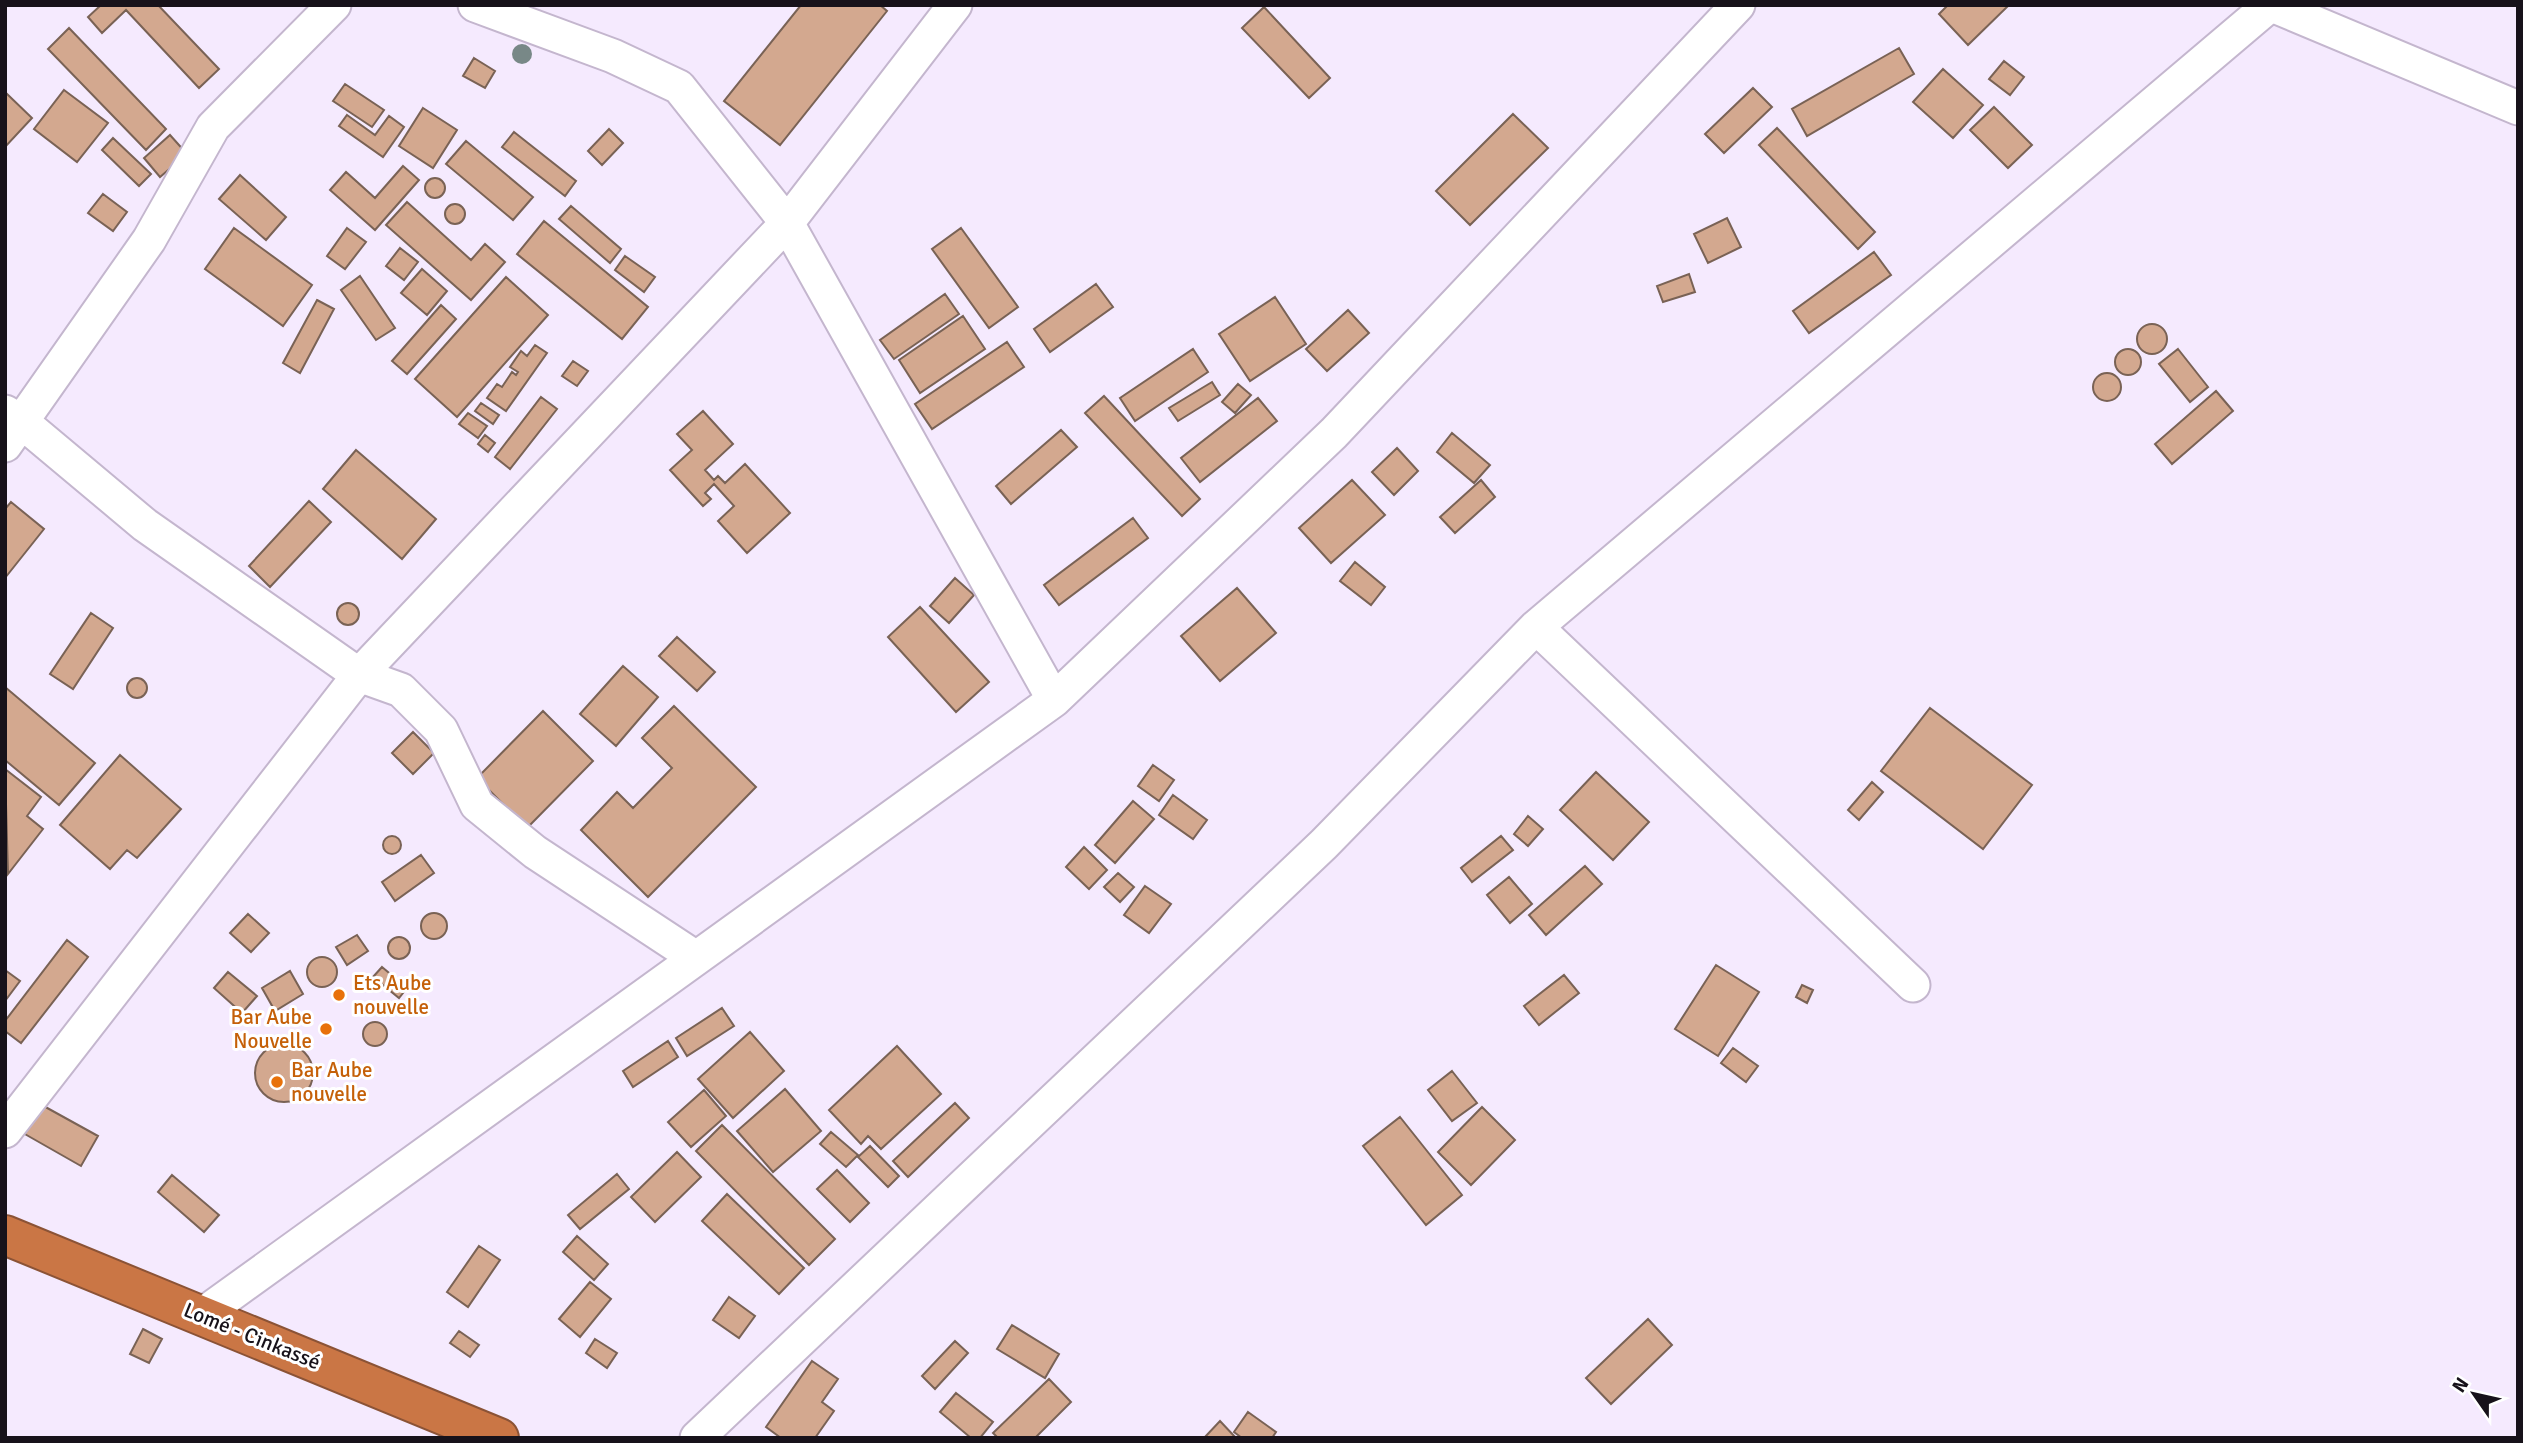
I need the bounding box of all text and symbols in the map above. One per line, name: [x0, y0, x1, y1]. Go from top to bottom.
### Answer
place label: Ets Aube nouvelle: [353, 970, 432, 1020]
marker: Ets Aube nouvelle: [331, 987, 347, 1003]
place label: Bar Aube Nouvelle: [231, 1004, 312, 1054]
marker: Bar Aube Nouvelle: [318, 1021, 334, 1037]
place label: Bar Aube nouvelle: [291, 1057, 372, 1107]
marker: Bar Aube nouvelle: [269, 1074, 285, 1090]
street label: Lomé - Cinkassé: [180, 1297, 324, 1375]
north arrow: [2439, 1359, 2509, 1429]
text: N: [2447, 1373, 2474, 1397]

